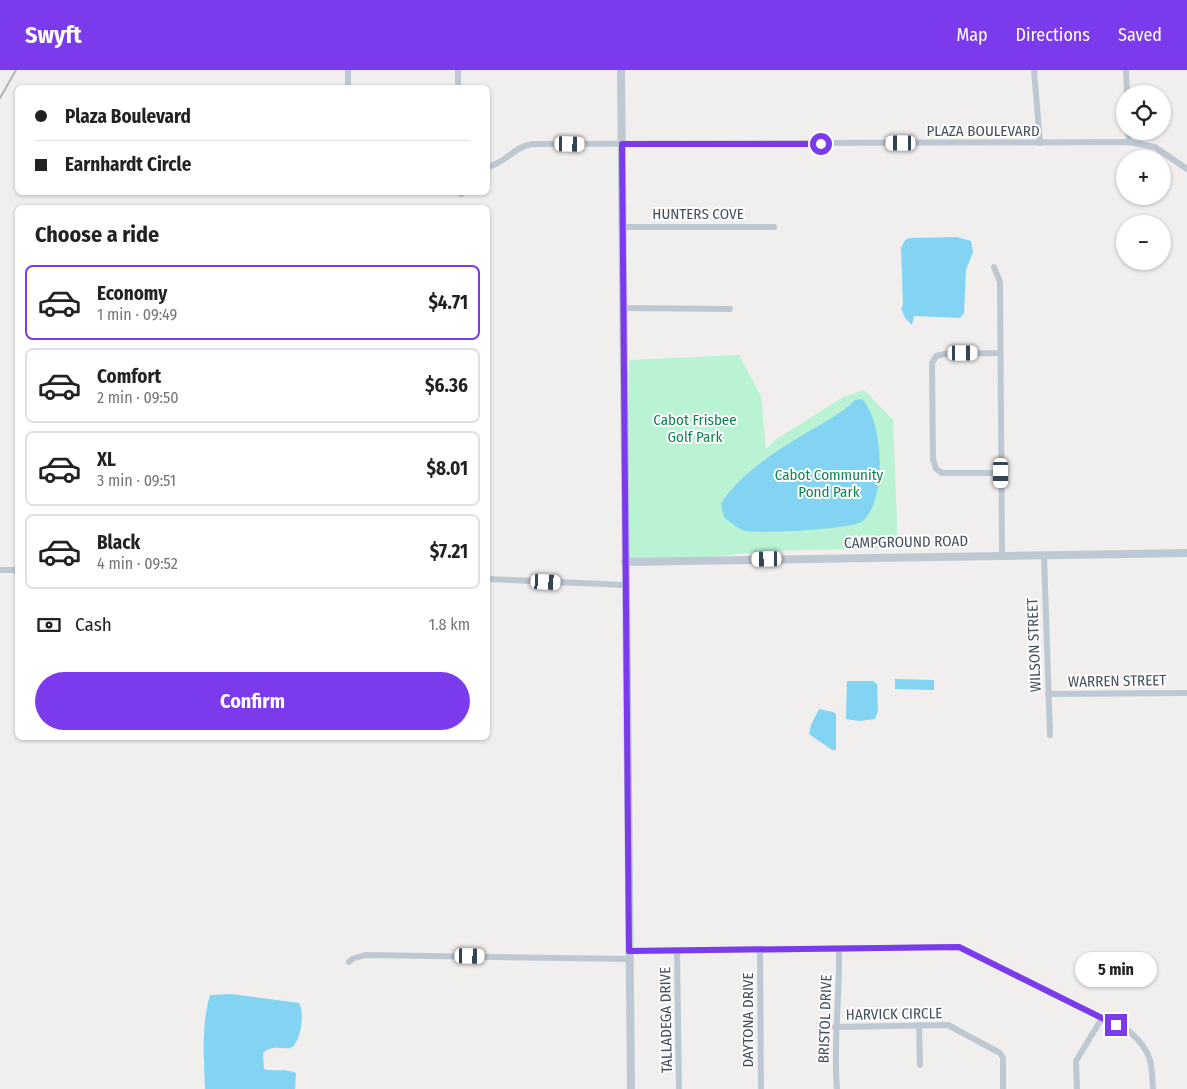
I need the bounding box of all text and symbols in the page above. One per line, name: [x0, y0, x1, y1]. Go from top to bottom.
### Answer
text: Swyft: [25, 21, 82, 49]
text: Map: [956, 24, 988, 46]
text: Directions: [1016, 24, 1090, 46]
text: Saved: [1118, 24, 1162, 46]
map controls: [1116, 85, 1171, 270]
button: locate: [1116, 85, 1171, 140]
text: Plaza Boulevard: [65, 105, 191, 128]
street label: PLAZA BOULEVARD: [926, 122, 1040, 140]
route start: [810, 133, 832, 155]
car: [554, 136, 585, 152]
car: [886, 136, 916, 151]
button: +: [1116, 150, 1171, 205]
text: Earnhardt Circle: [65, 153, 191, 176]
street label: HUNTERS COVE: [652, 205, 744, 223]
button: −: [1116, 215, 1171, 270]
text: Choose a ride: [35, 221, 159, 248]
icon: car: [37, 280, 82, 325]
text: Economy: [97, 282, 167, 305]
text: $4.71: [428, 291, 468, 314]
text: 1 min · 09:49: [97, 305, 177, 324]
car: [948, 346, 978, 361]
icon: car: [37, 363, 82, 408]
text: Comfort: [97, 365, 161, 388]
text: $6.36: [425, 374, 468, 397]
text: 2 min · 09:50: [97, 388, 179, 407]
park label: Cabot Frisbee Golf Park: [653, 411, 737, 446]
icon: car: [37, 446, 82, 491]
text: XL: [97, 448, 116, 471]
text: $8.01: [426, 457, 468, 480]
car: [993, 458, 1008, 488]
park label: Cabot Community Pond Park: [775, 466, 884, 501]
text: 3 min · 09:51: [97, 471, 176, 490]
icon: car: [37, 529, 82, 574]
text: Black: [97, 531, 140, 554]
street label: CAMPGROUND ROAD: [844, 532, 968, 552]
text: $7.21: [430, 540, 468, 563]
car: [751, 551, 782, 567]
text: 4 min · 09:52: [97, 554, 178, 573]
car: [530, 574, 561, 590]
street label: WILSON STREET: [1023, 598, 1045, 692]
icon: cash: [35, 611, 63, 639]
text: Cash: [75, 613, 112, 636]
text: 1.8 km: [429, 615, 470, 634]
street label: WARREN STREET: [1068, 671, 1166, 691]
button: Confirm: [35, 672, 470, 730]
car: [454, 948, 485, 964]
callout: 5 min: [1075, 952, 1157, 988]
text: 5 min: [1098, 960, 1134, 979]
street label: TALLADEGA DRIVE: [656, 967, 676, 1073]
street label: DAYTONA DRIVE: [739, 972, 757, 1068]
street label: BRISTOL DRIVE: [814, 974, 836, 1064]
street label: HARVICK CIRCLE: [846, 1004, 942, 1024]
route end: [1105, 1014, 1127, 1036]

